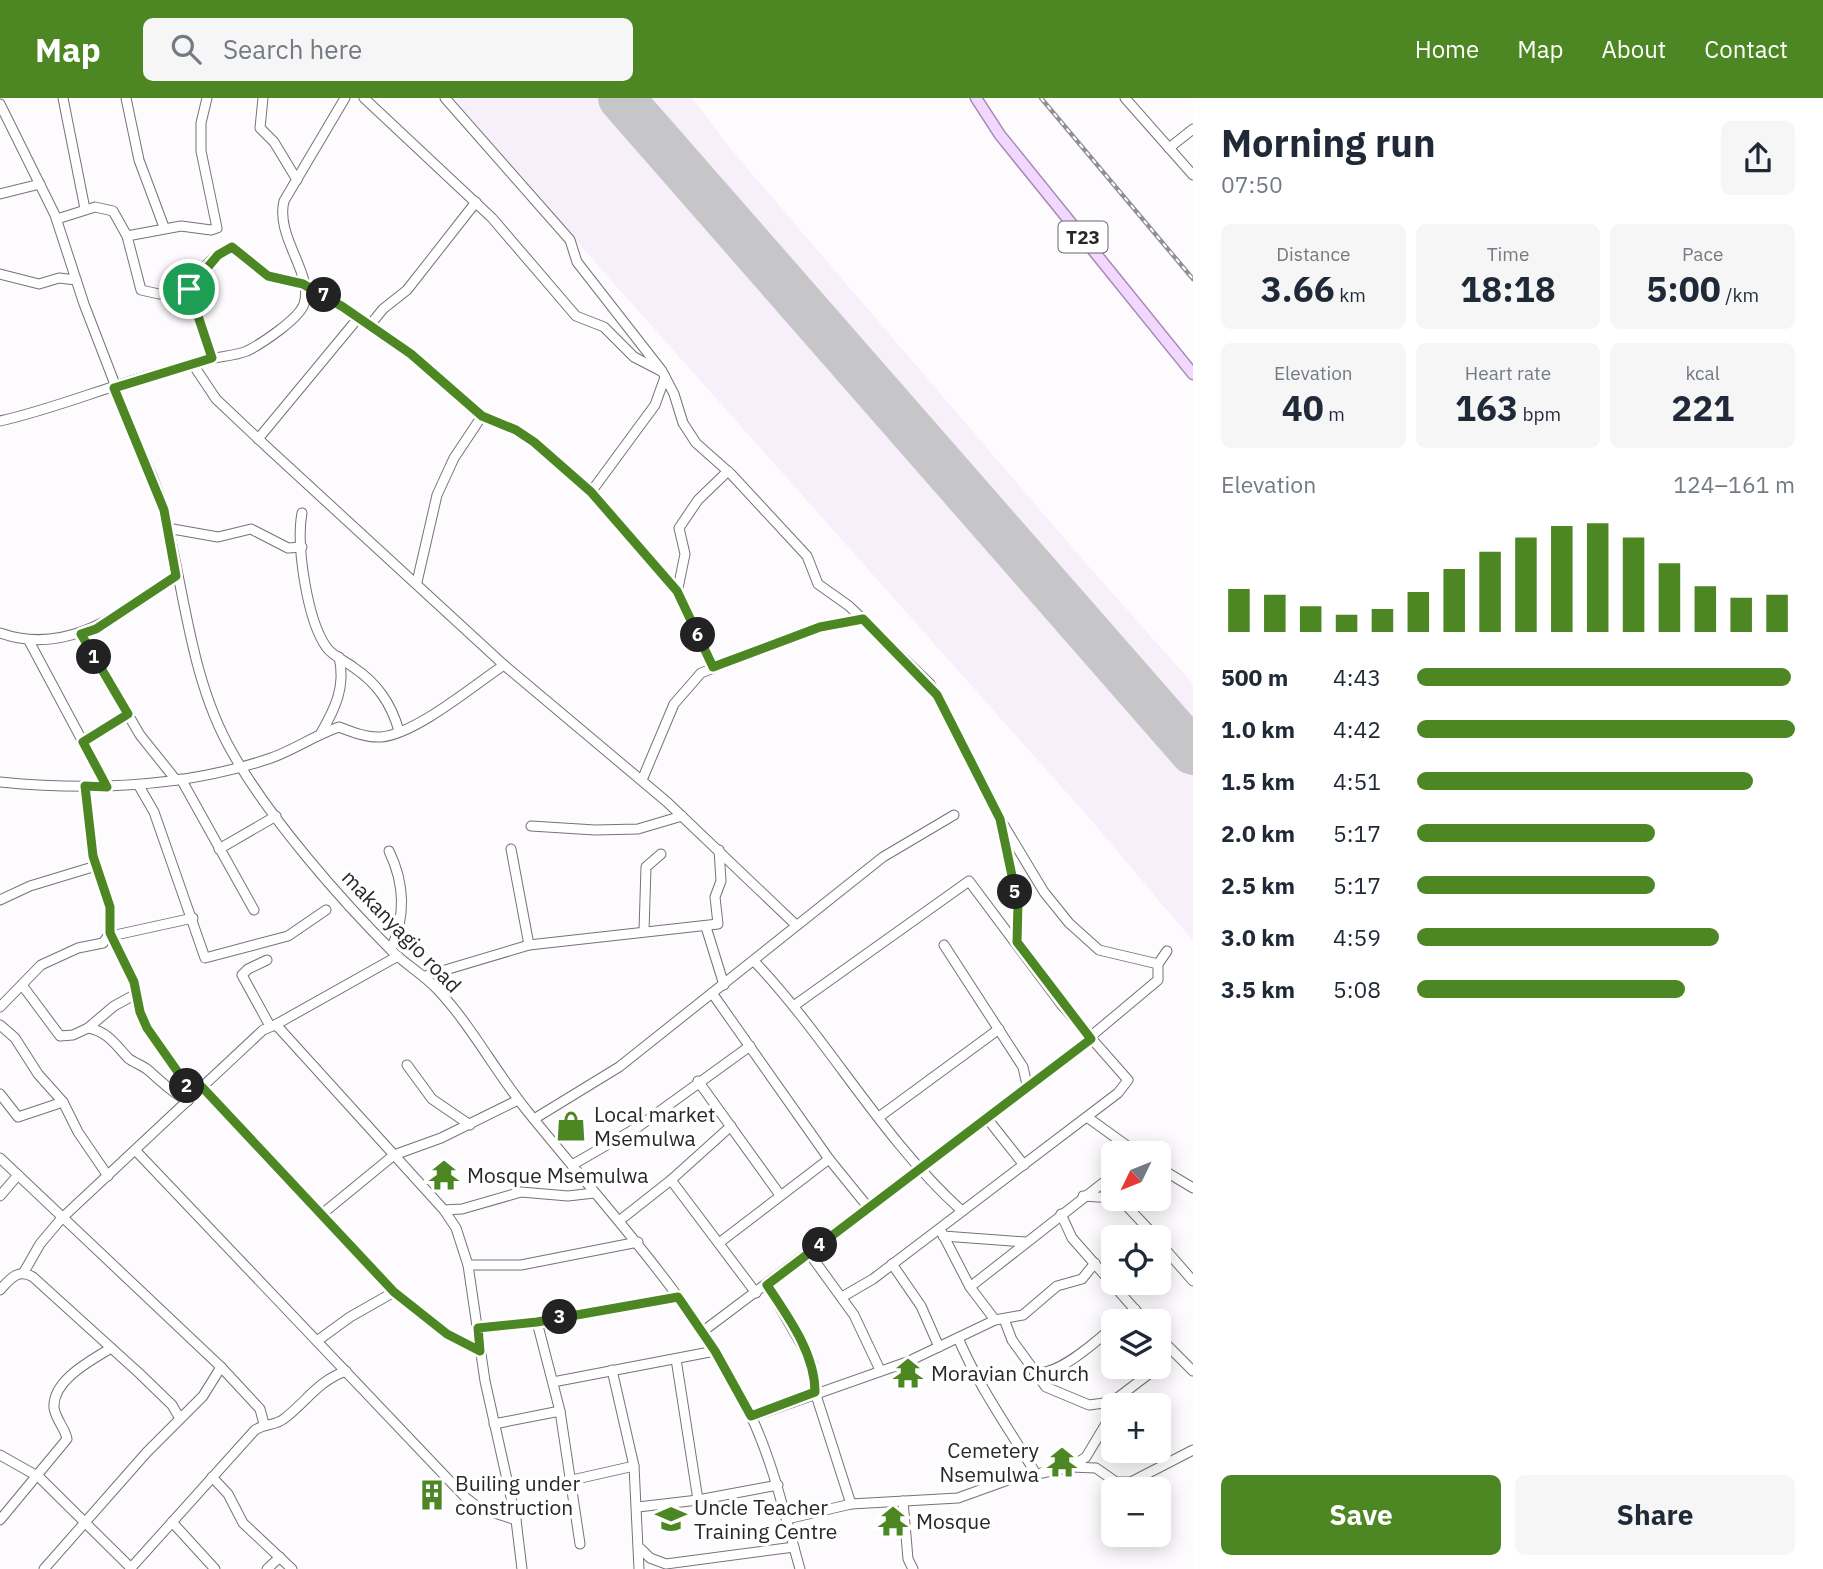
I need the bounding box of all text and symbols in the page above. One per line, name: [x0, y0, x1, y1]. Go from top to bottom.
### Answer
search box: [143, 18, 633, 81]
text: Map: [35, 28, 101, 71]
icon: search: [167, 30, 205, 68]
text: Search here: [223, 32, 362, 66]
text: Home: [1415, 33, 1479, 65]
text: Map: [1517, 33, 1563, 65]
text: About: [1601, 33, 1666, 65]
text: Contact: [1704, 33, 1788, 65]
text: Morning run: [1221, 118, 1436, 167]
button: share: [1721, 121, 1795, 195]
text: 07:50: [1221, 169, 1283, 199]
road number: T23: [1058, 222, 1108, 252]
text: Distance: [1276, 242, 1350, 266]
text: Time: [1487, 242, 1529, 266]
text: Pace: [1682, 242, 1723, 266]
pin: [159, 259, 219, 319]
text: 3.66: [1261, 266, 1335, 312]
text: 18:18: [1460, 266, 1556, 312]
text: 5:00: [1646, 266, 1721, 312]
icon: arrive: [170, 270, 208, 308]
pin: 7: [306, 278, 342, 312]
text: 7: [318, 282, 329, 306]
text: km: [1335, 283, 1366, 307]
text: /km: [1721, 283, 1759, 307]
text: Elevation: [1274, 361, 1353, 385]
text: Heart rate: [1465, 361, 1551, 385]
text: kcal: [1685, 361, 1720, 385]
text: 40: [1282, 385, 1324, 431]
text: 163: [1455, 385, 1518, 431]
text: 221: [1671, 385, 1734, 431]
text: m: [1324, 402, 1345, 426]
text: bpm: [1518, 402, 1561, 426]
text: Elevation: [1221, 469, 1316, 499]
text: 124–161 m: [1673, 469, 1795, 499]
pin: 6: [680, 618, 716, 652]
text: 6: [692, 622, 703, 646]
pin: 1: [76, 640, 112, 674]
text: 1: [88, 644, 99, 668]
text: 500 m: [1221, 662, 1288, 692]
text: 4:43: [1333, 662, 1381, 692]
text: 1.0 km: [1221, 714, 1295, 744]
text: 4:42: [1333, 714, 1381, 744]
text: 1.5 km: [1221, 766, 1295, 796]
text: 4:51: [1333, 766, 1381, 796]
text: 2.0 km: [1221, 818, 1295, 848]
text: 5:17: [1333, 818, 1381, 848]
street label: makanyagio road: [336, 863, 468, 999]
text: 2.5 km: [1221, 870, 1295, 900]
text: 5:17: [1333, 870, 1381, 900]
pin: 5: [998, 874, 1032, 910]
text: 5: [1009, 879, 1020, 903]
text: 3.0 km: [1221, 922, 1295, 952]
text: 4:59: [1333, 922, 1381, 952]
text: 3.5 km: [1221, 974, 1295, 1004]
text: 5:08: [1333, 974, 1381, 1004]
pin: 2: [170, 1068, 204, 1104]
text: 2: [181, 1073, 192, 1097]
place label: Local market Msemulwa: [594, 1100, 715, 1152]
shop icon: Local market Msemulwa: [554, 1109, 588, 1143]
north arrow: [1101, 1141, 1171, 1211]
map controls: [1101, 1141, 1171, 1547]
temple icon: Mosque Msemulwa: [427, 1158, 461, 1192]
place label: Mosque Msemulwa: [467, 1161, 648, 1189]
button: locate: [1101, 1225, 1171, 1295]
pin: 4: [802, 1228, 838, 1262]
text: 4: [814, 1232, 825, 1256]
pin: 3: [542, 1300, 578, 1334]
text: 3: [554, 1304, 565, 1328]
button: layers: [1101, 1309, 1171, 1379]
temple icon: Moravian Church: [891, 1356, 925, 1390]
place label: Moravian Church: [931, 1359, 1089, 1387]
button: +: [1101, 1393, 1171, 1463]
place label: Cemetery Nsemulwa: [939, 1436, 1040, 1488]
temple icon: Cemetery Nsemulwa: [1045, 1445, 1079, 1479]
place label: Builing under construction: [455, 1469, 580, 1521]
button: Save: [1221, 1475, 1501, 1555]
button: Share: [1515, 1475, 1795, 1555]
button: −: [1101, 1477, 1171, 1547]
building icon: Builing under construction: [415, 1478, 449, 1512]
place label: Uncle Teacher Training Centre: [694, 1493, 837, 1545]
school or university icon: Uncle Teacher Training Centre: [654, 1502, 688, 1536]
temple icon: Mosque: [876, 1504, 910, 1538]
place label: Mosque: [916, 1507, 991, 1535]

